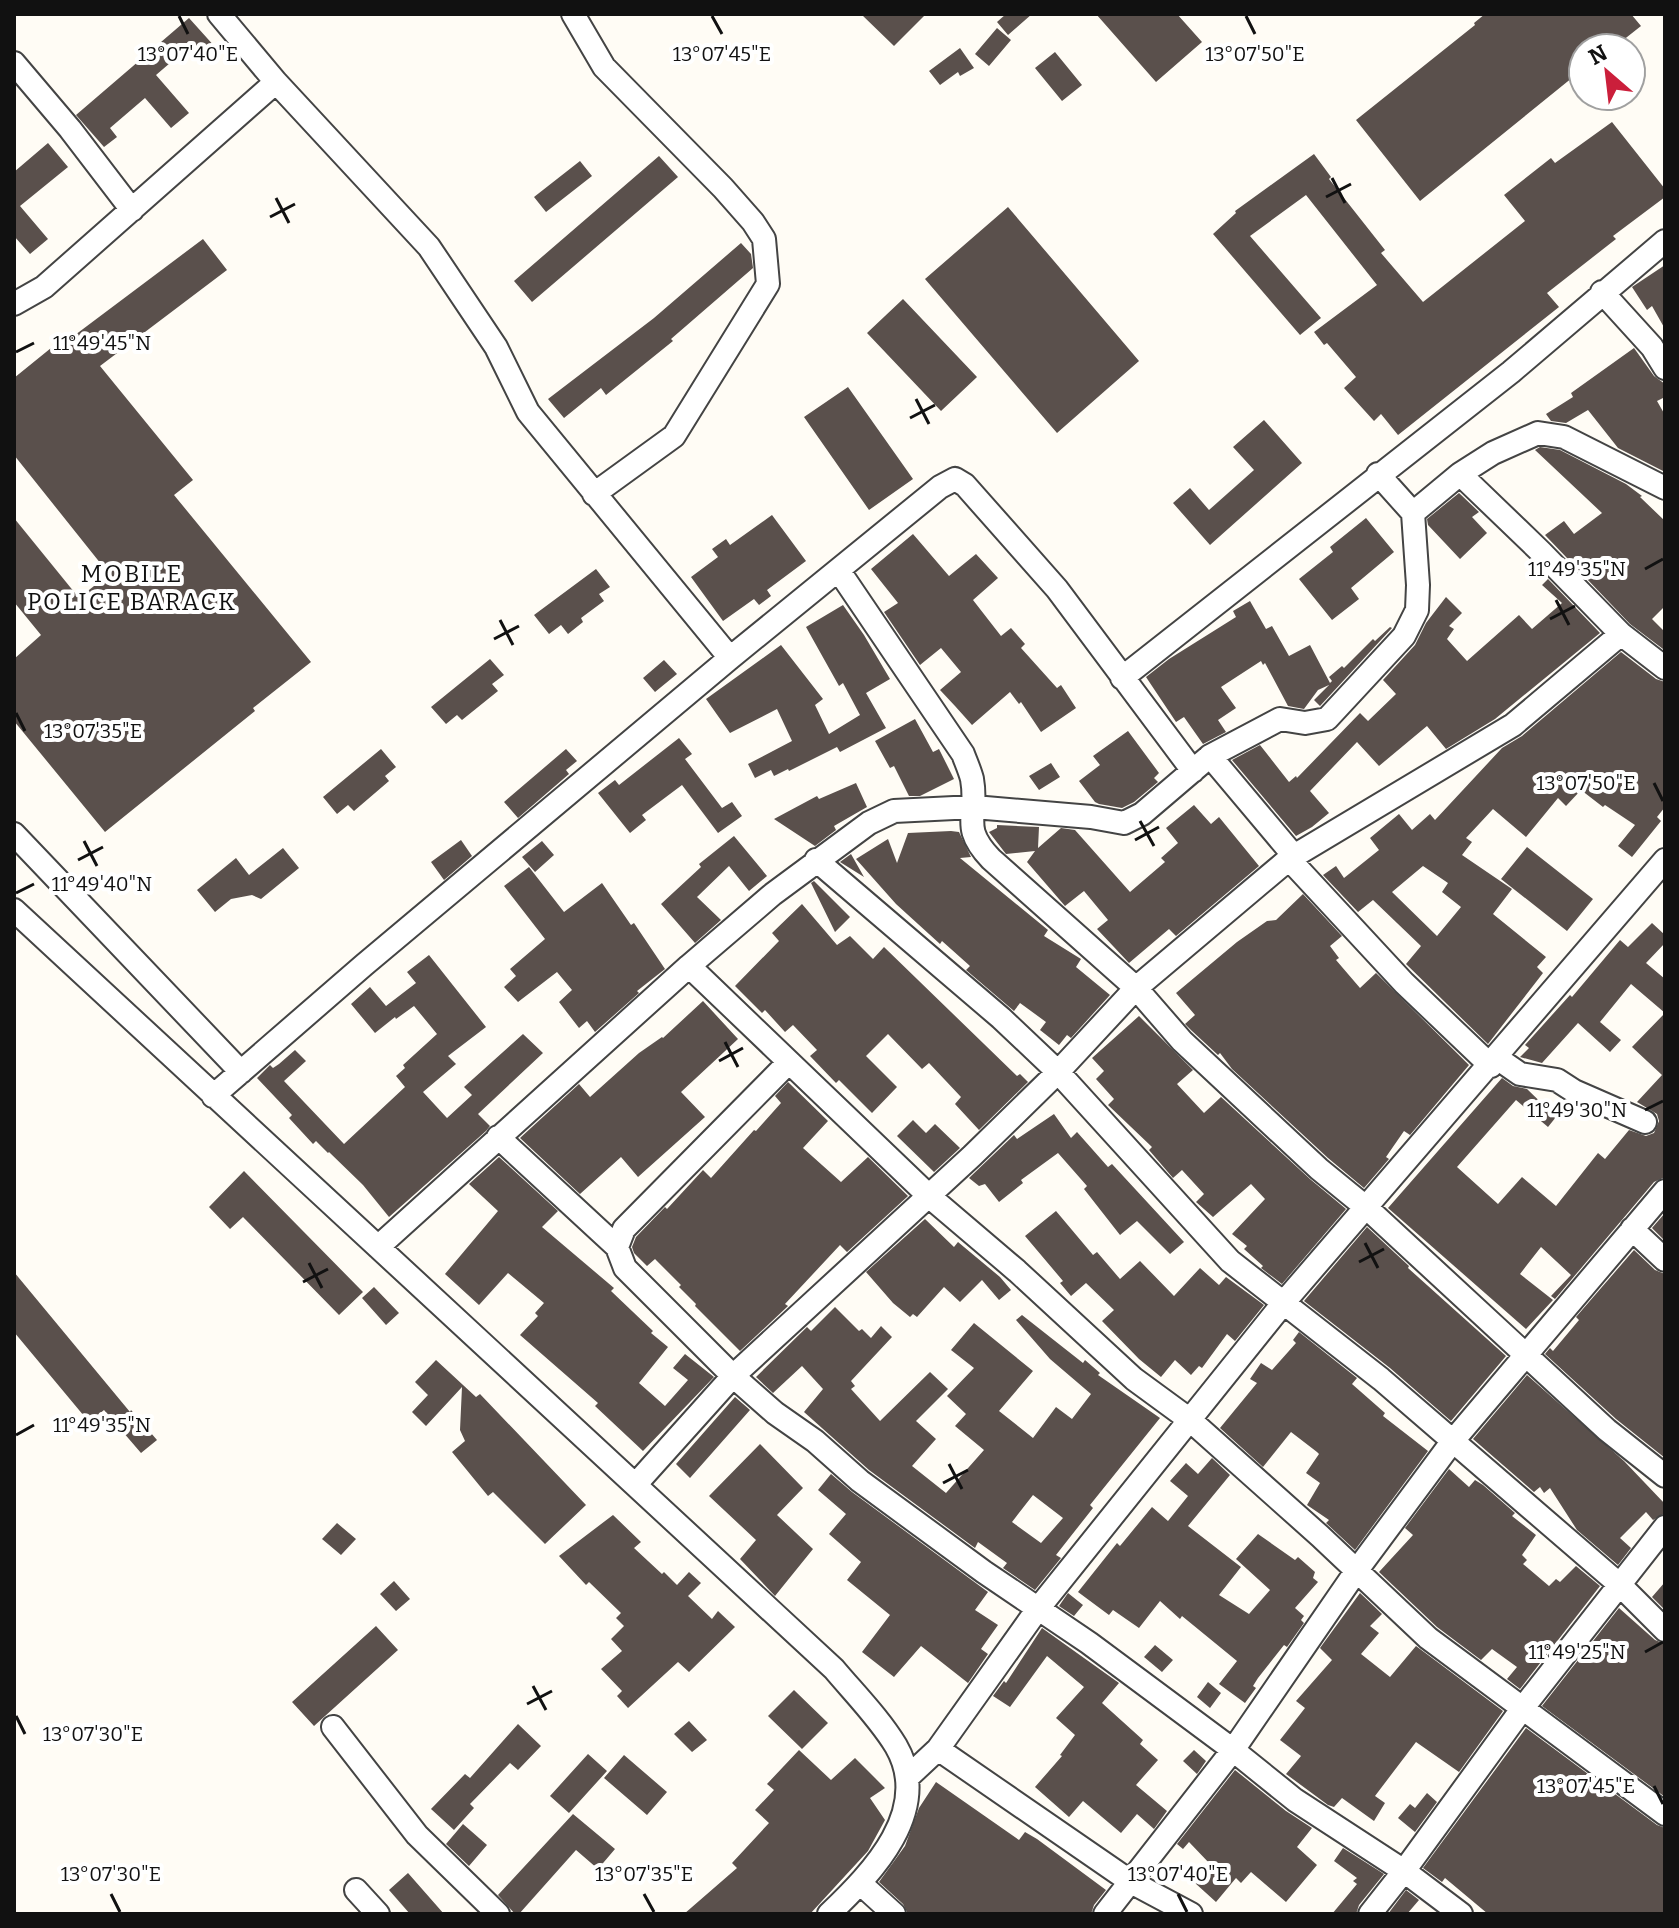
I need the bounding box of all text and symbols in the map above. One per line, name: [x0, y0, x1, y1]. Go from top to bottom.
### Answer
north arrow: [1567, 32, 1647, 112]
text: N: [1584, 39, 1612, 71]
text: 13°07'40"E: [138, 42, 238, 66]
text: 13°07'45"E: [673, 42, 771, 66]
text: 13°07'50"E: [1205, 42, 1305, 66]
text: 11°49'45"N: [53, 331, 151, 355]
text: 11°49'35"N: [1528, 557, 1626, 581]
district label: MOBILE POLICE BARACK: [27, 560, 237, 616]
text: 13°07'35"E: [44, 719, 142, 743]
text: 13°07'50"E: [1536, 771, 1636, 795]
text: 11°49'40"N: [52, 872, 152, 896]
text: 11°49'30"N: [1527, 1098, 1627, 1122]
text: 11°49'35"N: [53, 1413, 151, 1437]
text: 11°49'25"N: [1528, 1640, 1626, 1664]
text: 13°07'30"E: [43, 1722, 143, 1746]
text: 13°07'45"E: [1537, 1774, 1635, 1798]
text: 13°07'30"E: [61, 1862, 161, 1886]
text: 13°07'35"E: [595, 1862, 693, 1886]
text: 13°07'40"E: [1128, 1862, 1228, 1886]

